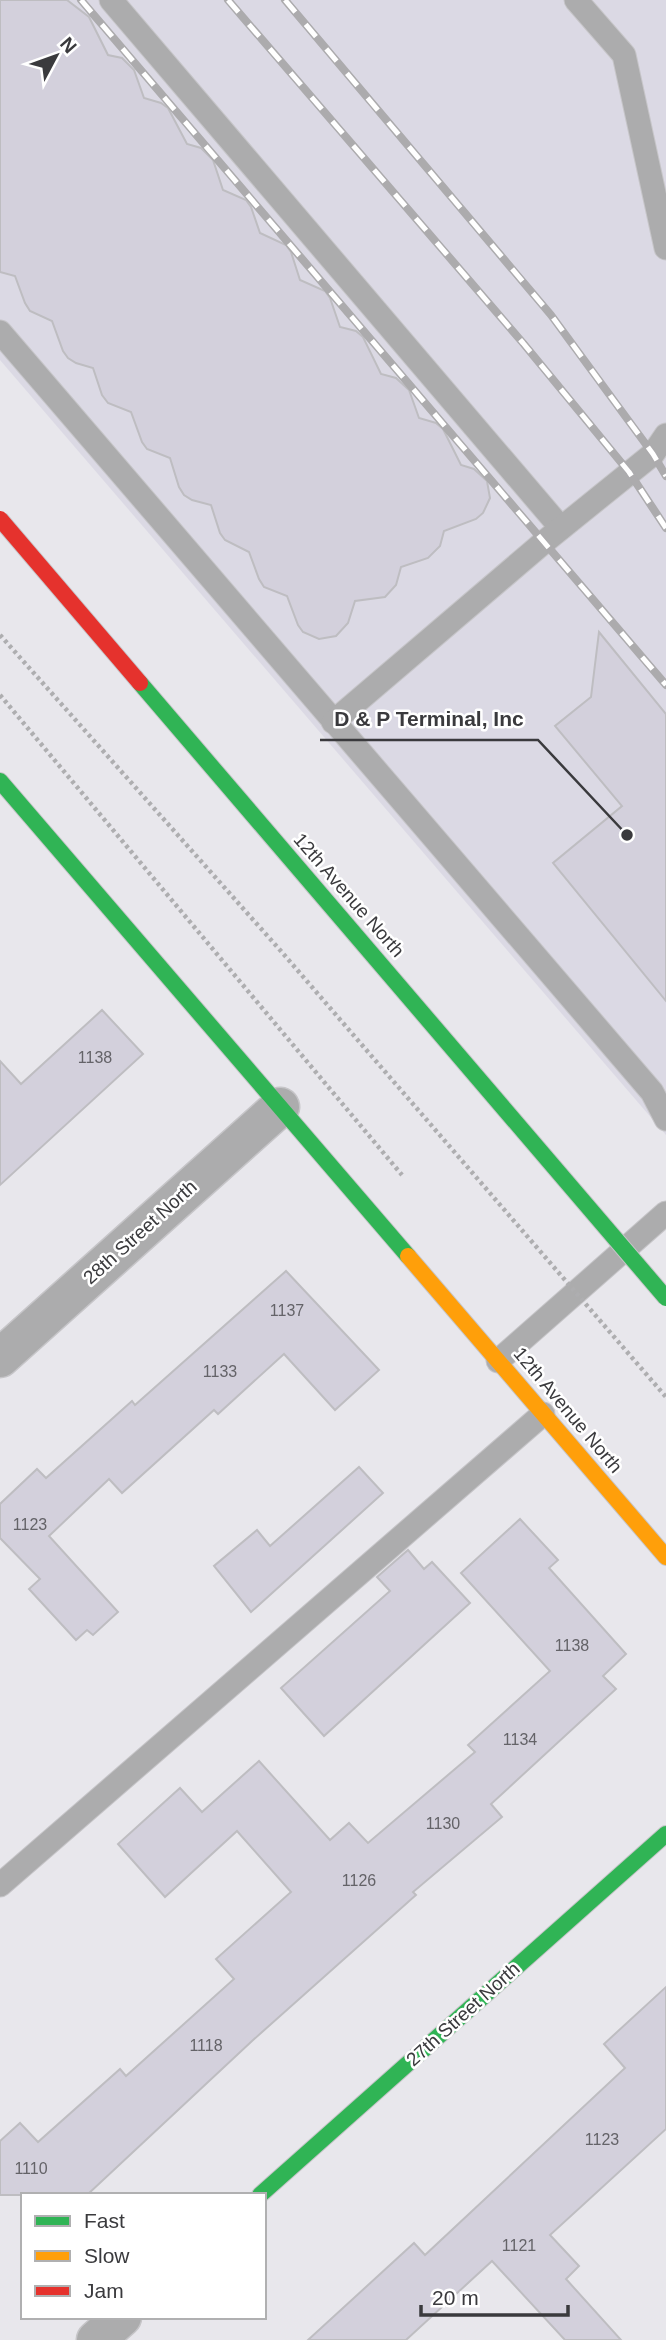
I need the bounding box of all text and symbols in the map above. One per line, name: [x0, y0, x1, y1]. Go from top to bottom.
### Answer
north arrow: [21, 21, 91, 91]
text: N: [56, 33, 81, 57]
callout: D & P Terminal, Inc: [320, 698, 538, 740]
text: D & P Terminal, Inc: [334, 707, 524, 730]
street label: 12th Avenue North: [290, 829, 408, 961]
house number: 1138: [78, 1049, 112, 1066]
street label: 28th Street North: [79, 1176, 201, 1288]
house number: 1137: [270, 1302, 304, 1319]
street label: 12th Avenue North: [509, 1343, 627, 1477]
house number: 1133: [203, 1363, 237, 1380]
house number: 1123: [13, 1516, 47, 1533]
house number: 1138: [555, 1637, 589, 1654]
house number: 1134: [503, 1731, 537, 1748]
house number: 1130: [426, 1815, 460, 1832]
house number: 1126: [342, 1872, 376, 1889]
street label: 27th Street North: [402, 1958, 524, 2070]
house number: 1118: [189, 2037, 223, 2054]
house number: 1123: [585, 2131, 619, 2148]
house number: 1110: [14, 2160, 48, 2177]
legend: [21, 2193, 266, 2319]
text: Fast: [84, 2209, 125, 2232]
house number: 1121: [502, 2237, 536, 2254]
text: Slow: [84, 2244, 130, 2267]
scale bar: [421, 2274, 568, 2318]
text: Jam: [84, 2279, 124, 2302]
text: 20 m: [432, 2286, 479, 2309]

